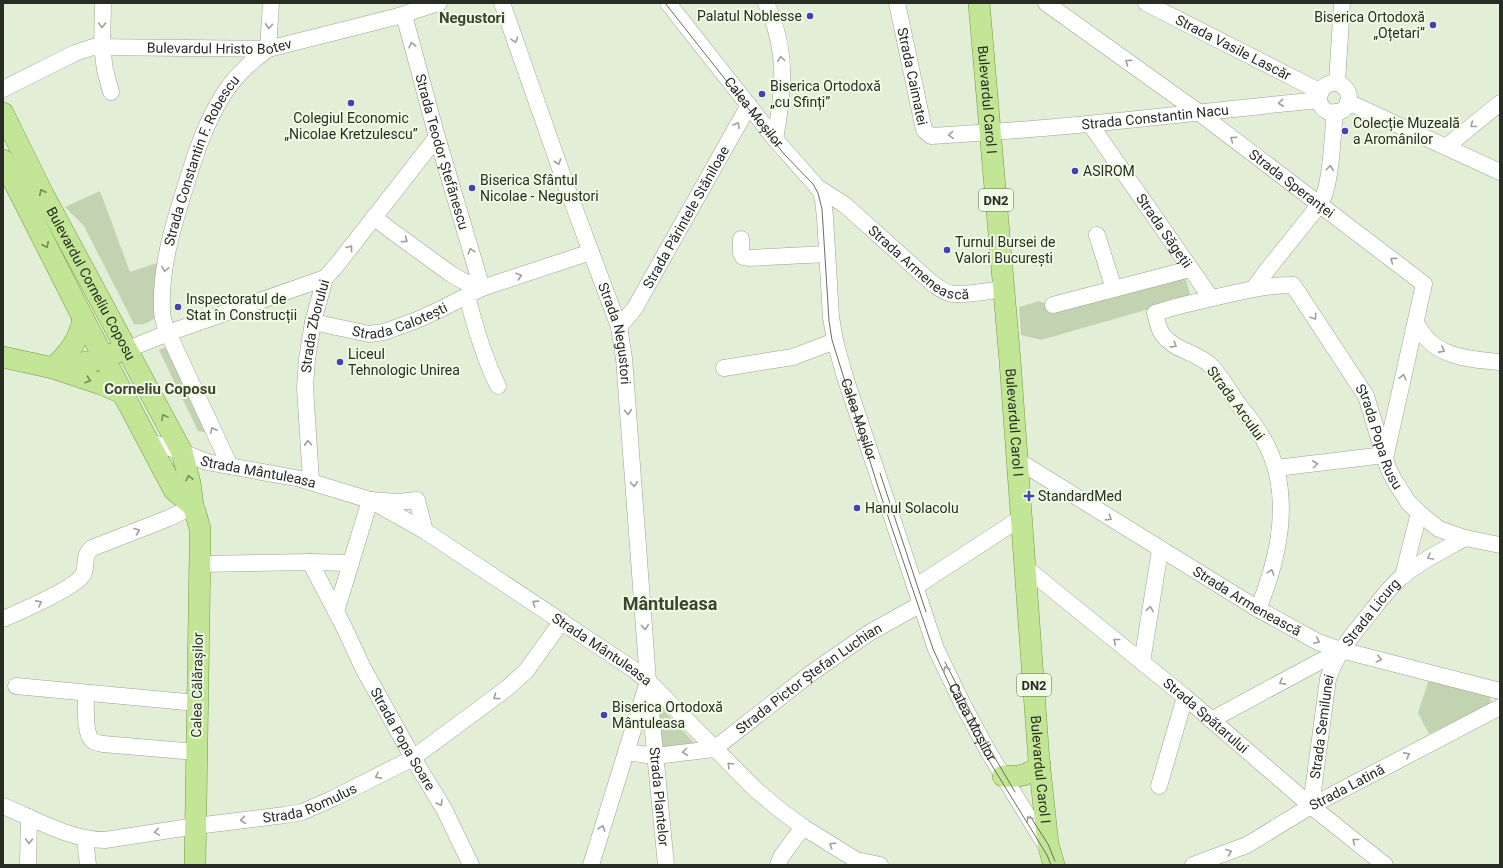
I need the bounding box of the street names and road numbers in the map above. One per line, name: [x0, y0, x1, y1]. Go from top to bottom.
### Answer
street label: Strada Vasile Lascăr: [1173, 11, 1294, 84]
street label: Strada Caimatei: [894, 26, 931, 127]
street label: Bulevardul Hristo Botev: [147, 35, 294, 57]
street label: Bulevardul Carol I: [975, 45, 1000, 154]
street label: Strada Constantin F. Robescu: [161, 72, 242, 247]
street label: Strada Teodor Ștefănescu: [412, 72, 472, 232]
street label: Calea Moșilor: [721, 74, 787, 151]
street label: Strada Constantin Nacu: [1081, 101, 1230, 132]
street label: Strada Părintele Stăniloae: [640, 143, 732, 291]
street label: Strada Speranței: [1246, 146, 1338, 221]
road number: DN2: [979, 189, 1013, 211]
street label: Strada Săgeții: [1133, 191, 1196, 271]
street label: Bulevardul Corneliu Coposu: [43, 204, 139, 363]
street label: Strada Armenească: [865, 222, 970, 302]
street label: Strada Zborului: [298, 278, 332, 373]
street label: Strada Negustori: [595, 280, 634, 385]
street label: Strada Calotești: [351, 299, 450, 342]
street label: Strada Arcului: [1204, 363, 1268, 443]
street label: Bulevardul Carol I: [1003, 368, 1026, 477]
street label: Calea Moșilor: [838, 376, 880, 463]
street label: Strada Popa Rusu: [1352, 381, 1406, 492]
street label: Strada Mântuleasa: [198, 452, 318, 491]
street label: Strada Armenească: [1190, 563, 1304, 639]
street label: Strada Licurg: [1339, 575, 1403, 649]
street label: Strada Mântuleasa: [549, 610, 655, 689]
street label: Strada Pictor Ștefan Luchian: [733, 620, 884, 737]
street label: Calea Călărașilor: [188, 632, 207, 738]
street label: Strada Semilunei: [1307, 672, 1337, 780]
road number: DN2: [1017, 674, 1051, 696]
street label: Strada Spătarului: [1160, 675, 1252, 756]
street label: Calea Moșilor: [946, 681, 1000, 764]
street label: Strada Popa Soare: [367, 685, 439, 793]
street label: Bulevardul Carol I: [1028, 715, 1054, 824]
street label: Strada Plantelor: [646, 746, 672, 847]
street label: Strada Latină: [1307, 761, 1387, 813]
street label: Strada Romulus: [262, 780, 359, 826]

